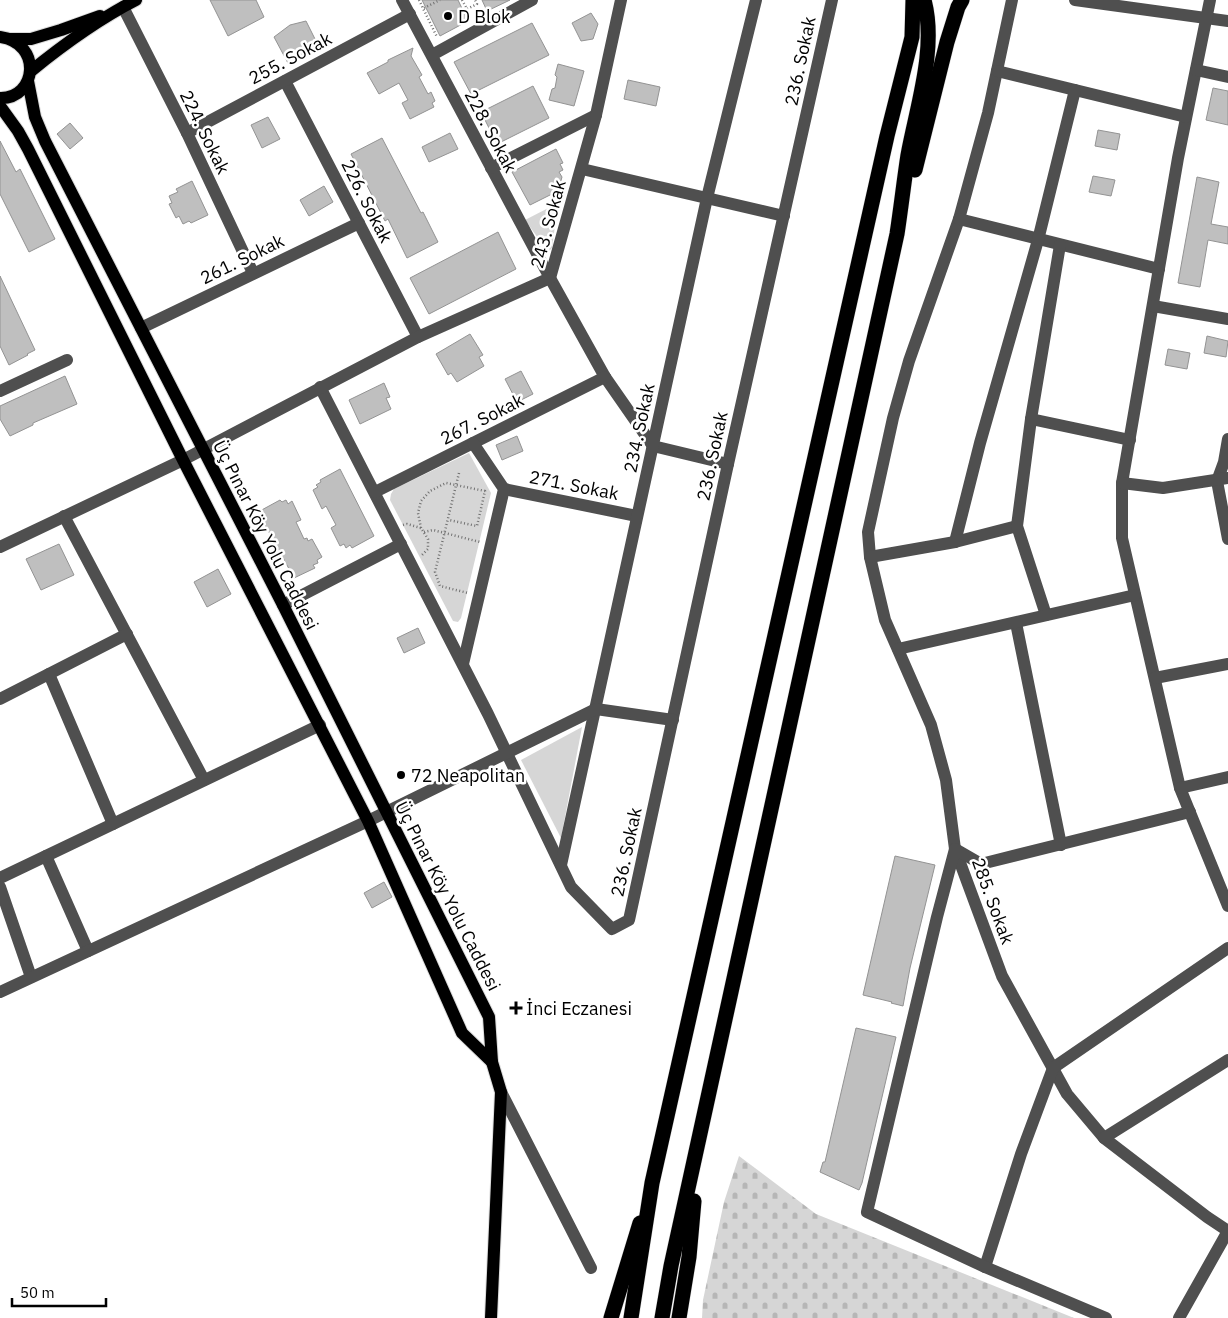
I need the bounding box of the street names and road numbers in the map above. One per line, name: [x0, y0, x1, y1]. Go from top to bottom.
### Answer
street label: 236. Sokak: [779, 14, 821, 108]
street label: 255. Sokak: [245, 26, 336, 89]
street label: 224. Sokak: [175, 86, 235, 178]
street label: 228. Sokak: [460, 86, 523, 177]
street label: 226. Sokak: [336, 155, 398, 247]
street label: 243. Sokak: [525, 177, 571, 271]
street label: 261. Sokak: [196, 229, 288, 289]
street label: 234. Sokak: [618, 381, 660, 475]
street label: 267. Sokak: [436, 388, 528, 450]
street label: 236. Sokak: [691, 409, 733, 503]
street label: Üç Pınar Köy Yolu Caddesi: [208, 436, 324, 634]
street label: 271. Sokak: [527, 465, 621, 505]
street label: Üç Pınar Köy Yolu Caddesi: [390, 797, 506, 995]
street label: 236. Sokak: [605, 805, 647, 899]
street label: 285. Sokak: [967, 855, 1019, 948]

